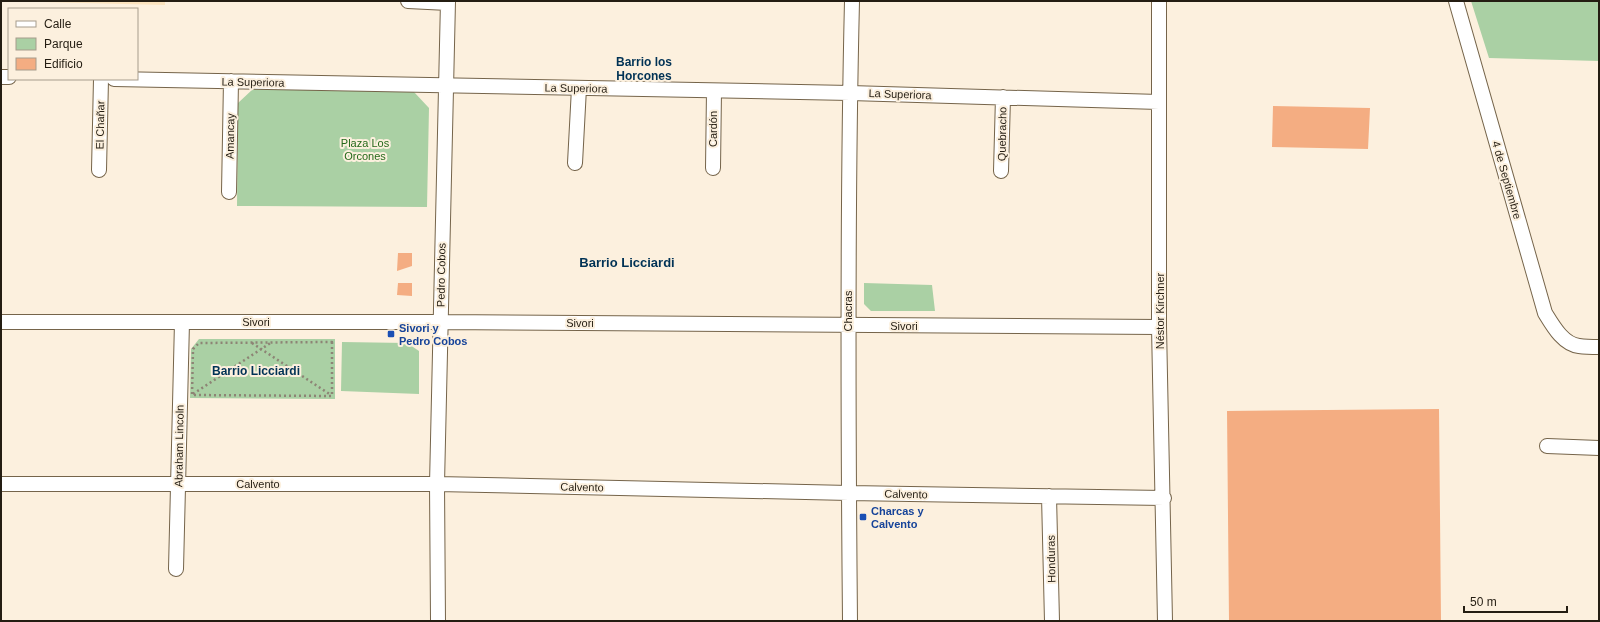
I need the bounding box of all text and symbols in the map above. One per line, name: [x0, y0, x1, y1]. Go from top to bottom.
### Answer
legend: [8, 8, 138, 80]
text: Calle: [44, 17, 72, 31]
text: Parque: [44, 37, 83, 51]
district label: Barrio los Horcones: [616, 55, 672, 83]
text: Edificio: [44, 57, 83, 71]
street label: La Superiora: [221, 75, 285, 89]
street label: La Superiora: [544, 81, 608, 95]
street label: La Superiora: [868, 87, 933, 101]
street label: El Chañar: [94, 100, 106, 150]
street label: Quebracho: [996, 107, 1008, 161]
street label: Cardón: [707, 111, 719, 147]
street label: Amancay: [224, 112, 236, 159]
park label: Plaza Los Orcones: [341, 137, 390, 162]
street label: 4 de Septiembre: [1490, 140, 1524, 220]
street label: Pedro Cobos: [434, 242, 448, 307]
district label: Barrio Licciardi: [579, 255, 675, 270]
street label: Néstor Kirchner: [1154, 272, 1166, 349]
street label: Chacras: [842, 290, 854, 331]
street label: Sivori: [242, 316, 270, 328]
street label: Sivori: [566, 317, 594, 329]
street label: Sivori: [890, 320, 918, 332]
place label: Sivori y Pedro Cobos: [399, 322, 467, 347]
marker: Sivori y Pedro Cobos: [386, 329, 396, 339]
district label: Barrio Licciardi: [212, 364, 300, 378]
street label: Abraham Lincoln: [172, 405, 186, 487]
street label: Calvento: [236, 478, 280, 490]
street label: Calvento: [560, 481, 604, 493]
street label: Calvento: [884, 488, 928, 500]
place label: Charcas y Calvento: [871, 505, 924, 530]
marker: Charcas y Calvento: [858, 512, 868, 522]
street label: Honduras: [1045, 535, 1057, 583]
scale bar: [1464, 588, 1567, 614]
text: 50 m: [1470, 595, 1497, 609]

